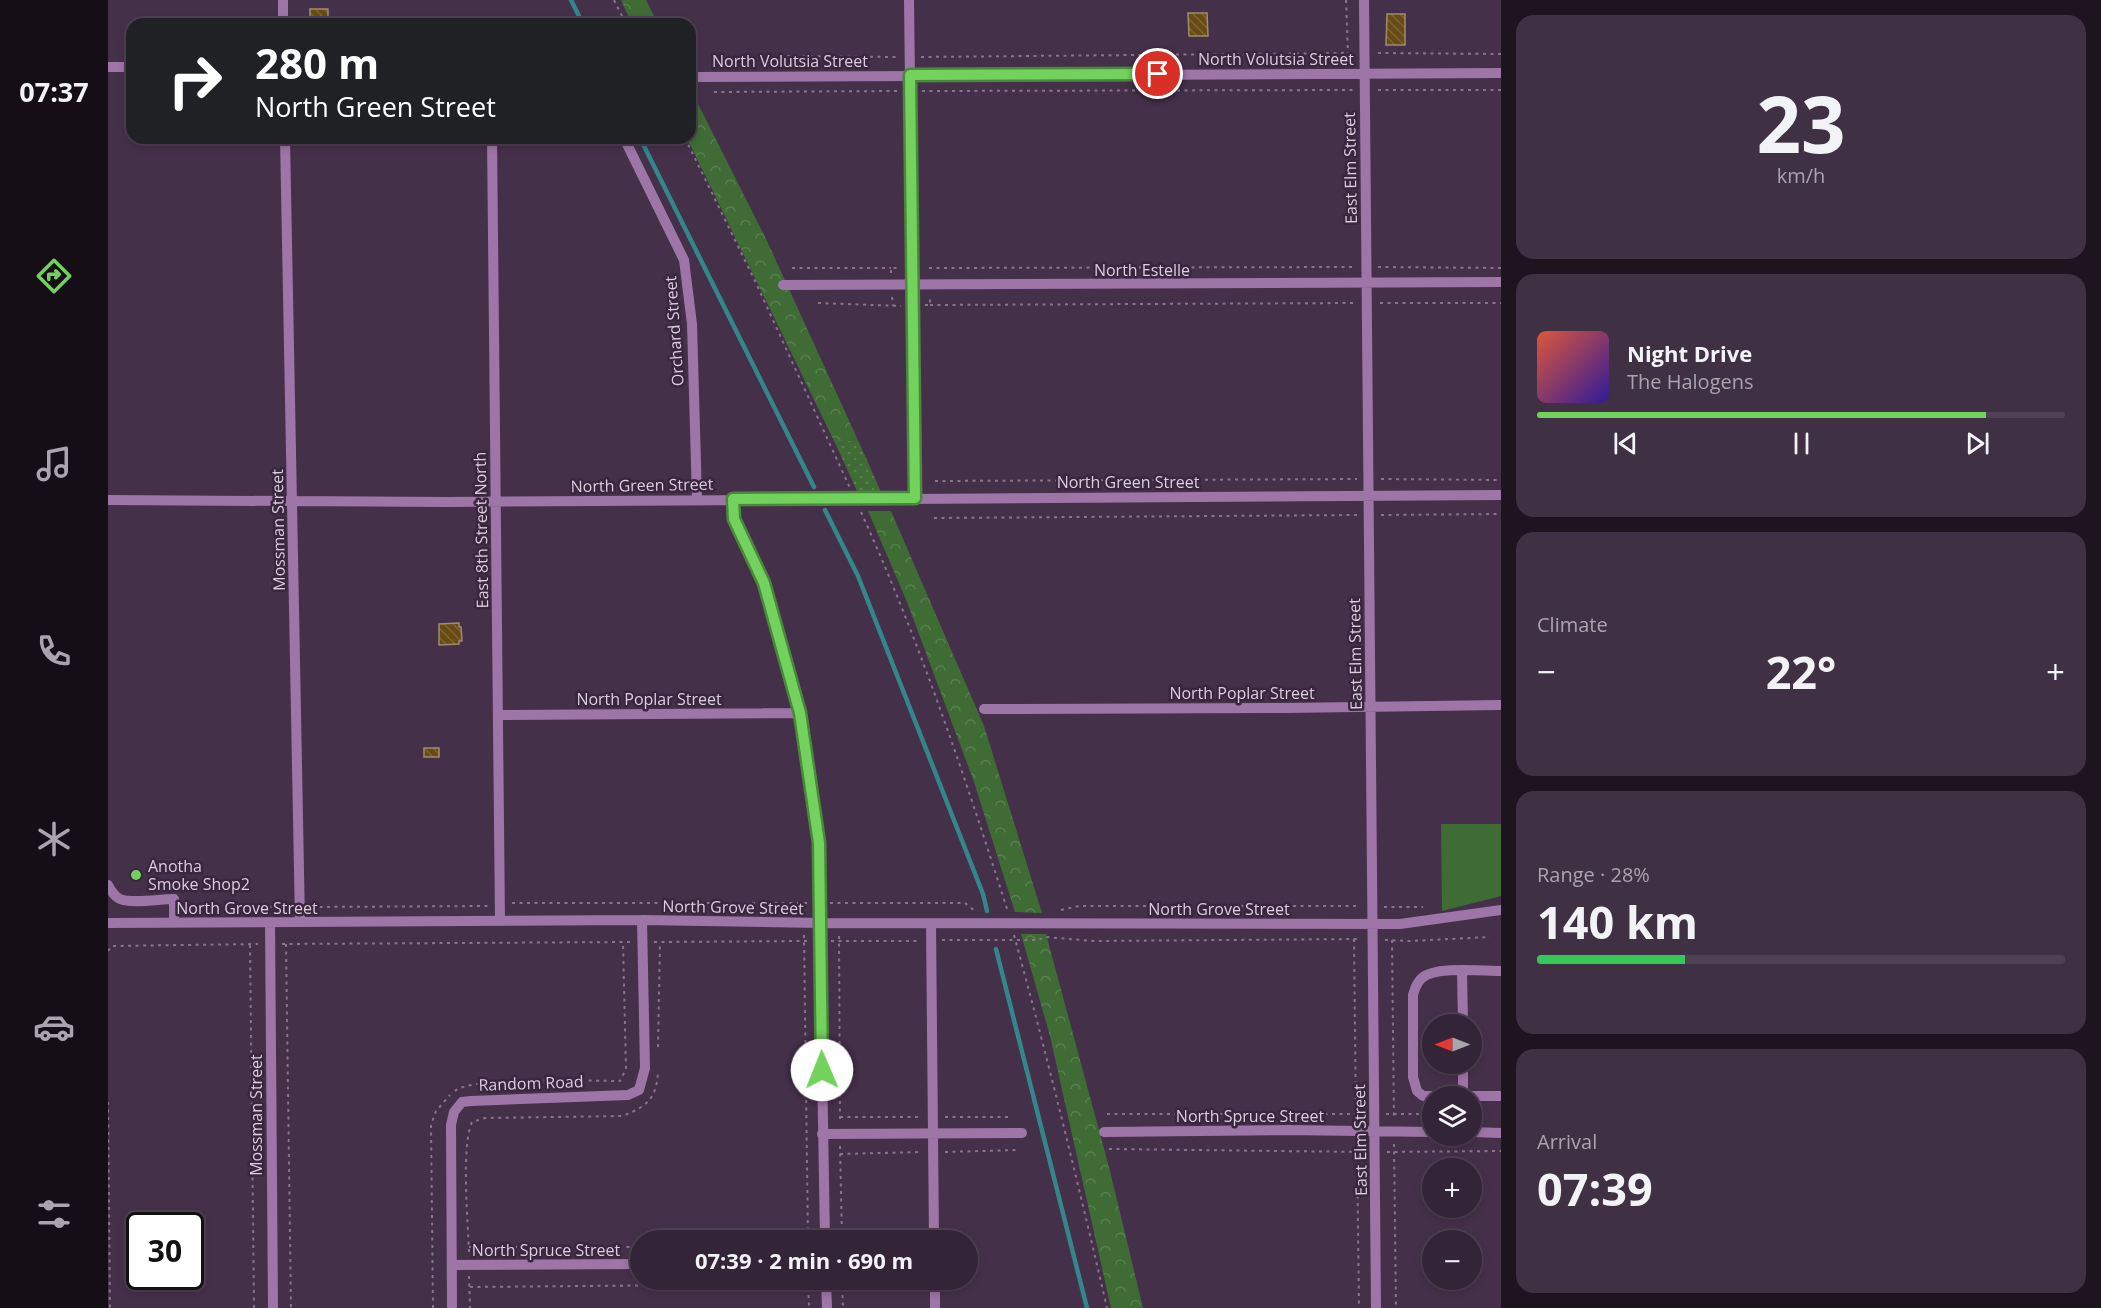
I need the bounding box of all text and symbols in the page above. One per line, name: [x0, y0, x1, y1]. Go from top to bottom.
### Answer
text: 280 m: [255, 34, 379, 91]
icon: right: [156, 42, 234, 120]
pin: [1132, 48, 1183, 99]
street label: North Volutsia Street: [1198, 48, 1354, 70]
street label: North Volutsia Street: [712, 50, 868, 72]
icon: arrive: [1141, 57, 1174, 90]
text: 23: [1756, 70, 1846, 176]
text: 07:37: [19, 73, 89, 110]
text: North Green Street: [255, 88, 496, 125]
street label: East Elm Street: [1338, 112, 1362, 224]
text: km/h: [1777, 162, 1825, 189]
icon: directions: [33, 255, 75, 297]
street label: North Estelle: [1094, 259, 1190, 281]
street label: Orchard Street: [659, 275, 689, 387]
text: Night Drive: [1627, 338, 1752, 368]
text: The Halogens: [1627, 368, 1754, 395]
icon: previous: [1609, 427, 1642, 460]
icon: pause: [1785, 427, 1818, 460]
icon: next: [1961, 427, 1994, 460]
icon: music: [33, 443, 75, 485]
street label: East 8th Street North: [469, 451, 493, 609]
street label: Mossman Street: [266, 469, 290, 591]
street label: North Green Street: [1057, 471, 1200, 493]
street label: North Green Street: [570, 473, 714, 497]
street label: East Elm Street: [1343, 598, 1367, 710]
text: Climate: [1537, 611, 1608, 638]
icon: phone: [33, 630, 75, 672]
text: 22°: [1766, 641, 1836, 702]
text: −: [1537, 649, 1556, 694]
text: +: [2046, 649, 2065, 694]
street label: North Poplar Street: [1169, 682, 1315, 704]
street label: North Poplar Street: [576, 688, 722, 710]
icon: climate: [33, 818, 75, 860]
place label: Anotha Smoke Shop2: [148, 855, 250, 895]
text: Range · 28%: [1537, 861, 1650, 888]
marker: Anotha Smoke Shop2: [129, 868, 143, 882]
text: 140 km: [1537, 891, 1698, 952]
street label: North Grove Street: [662, 895, 804, 919]
street label: North Grove Street: [176, 897, 318, 919]
street label: North Grove Street: [1148, 898, 1290, 920]
icon: car: [33, 1006, 75, 1048]
north arrow: [1422, 1014, 1482, 1074]
map controls: [1422, 1014, 1482, 1290]
position arrow: [790, 1038, 854, 1102]
street label: Mossman Street: [245, 1054, 267, 1176]
street label: Random Road: [478, 1070, 584, 1096]
street label: East Elm Street: [1348, 1084, 1372, 1196]
button: layers: [1422, 1086, 1482, 1146]
street label: North Spruce Street: [1176, 1105, 1324, 1127]
text: Arrival: [1537, 1128, 1597, 1155]
button: +: [1422, 1158, 1482, 1218]
text: 07:39: [1537, 1158, 1653, 1219]
icon: filters: [33, 1193, 75, 1235]
speed limit sign: 30: [126, 1212, 204, 1290]
button: −: [1422, 1230, 1482, 1290]
street label: North Spruce Street: [472, 1239, 620, 1261]
text: 07:39 · 2 min · 690 m: [695, 1245, 913, 1275]

